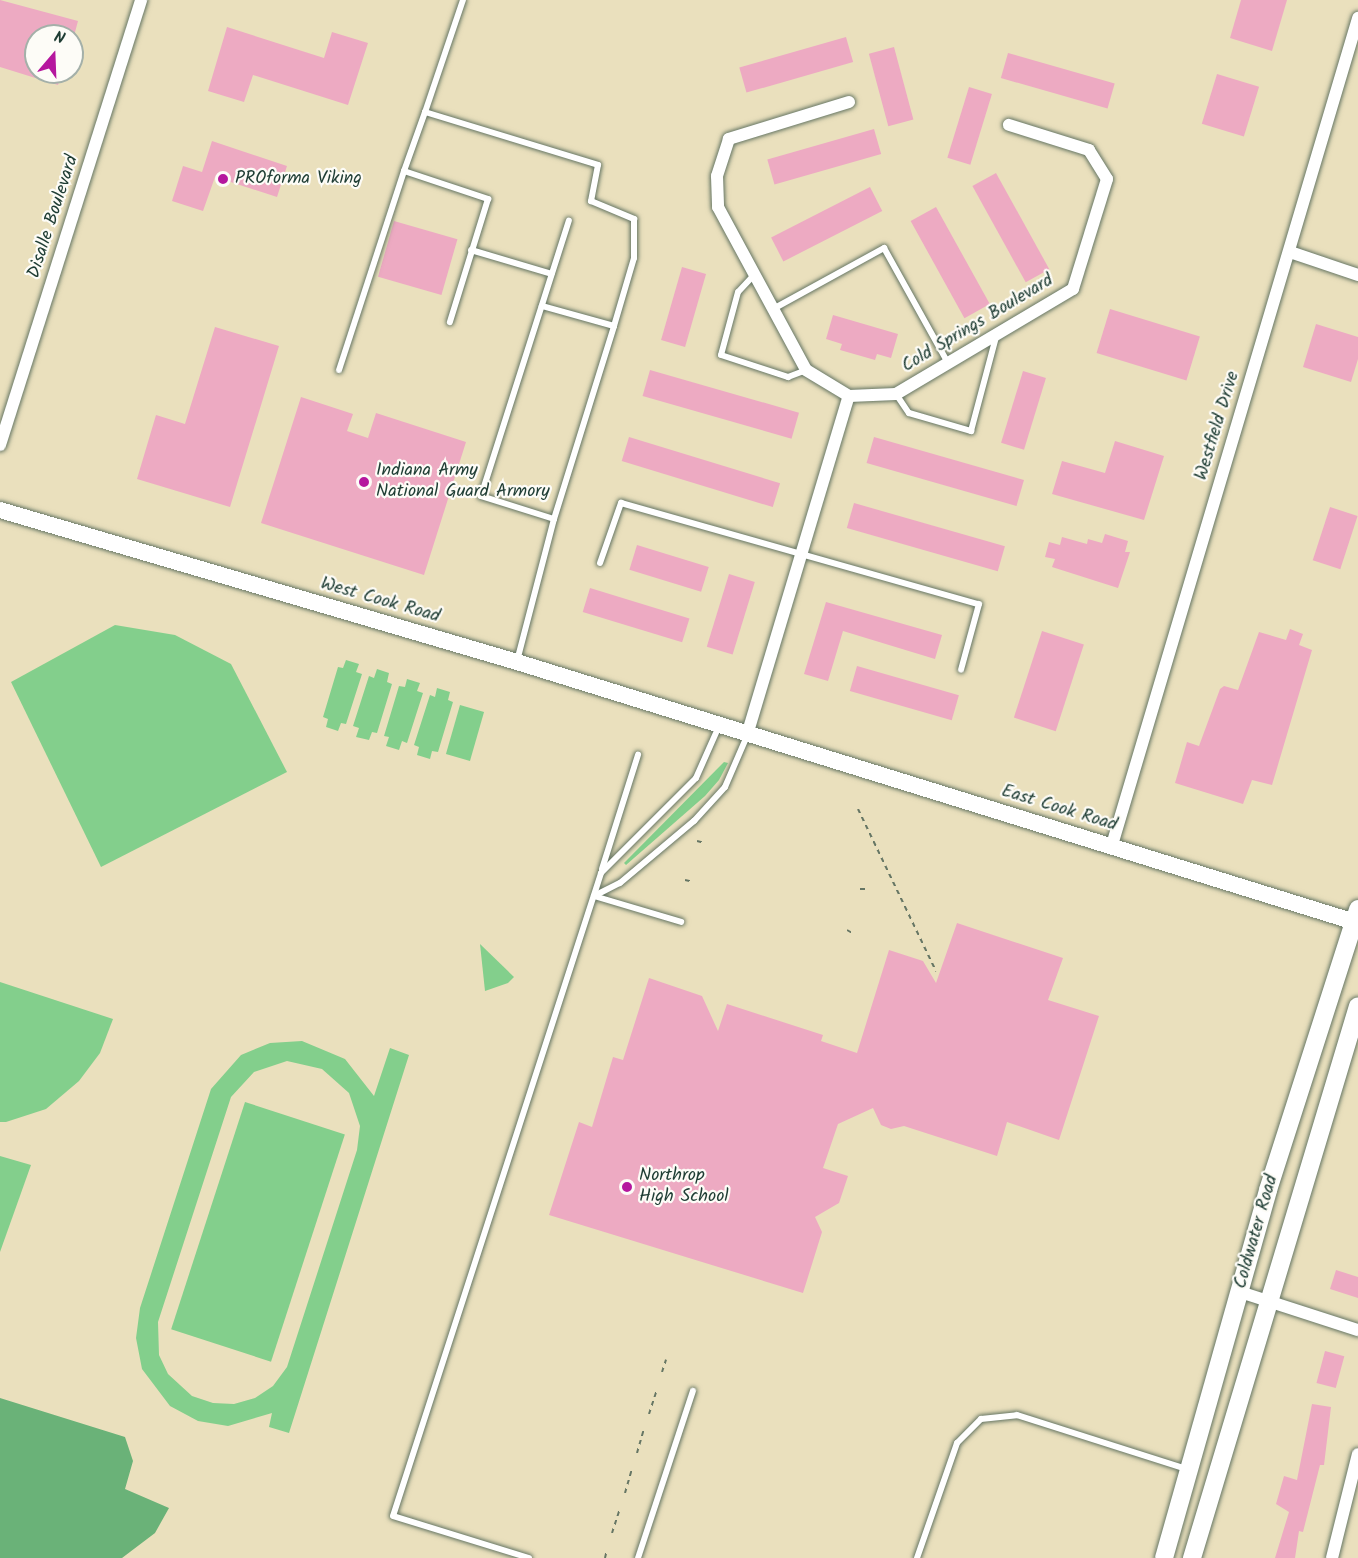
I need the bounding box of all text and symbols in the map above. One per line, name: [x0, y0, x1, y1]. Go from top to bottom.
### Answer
north arrow: [24, 24, 84, 84]
text: N: [51, 25, 68, 52]
street label: Disalle Boulevard: [24, 153, 84, 281]
place label: PROforma Viking: [235, 168, 362, 190]
marker: PROforma Viking: [216, 172, 230, 186]
street label: Cold Springs Boulevard: [898, 270, 1058, 378]
street label: Westfield Drive: [1191, 369, 1245, 483]
place label: Indiana Army National Guard Armory: [376, 461, 550, 504]
marker: Indiana Army National Guard Armory: [357, 475, 371, 489]
street label: West Cook Road: [318, 574, 442, 628]
street label: East Cook Road: [999, 781, 1119, 837]
place label: Northrop High School: [639, 1166, 729, 1208]
street label: Coldwater Road: [1230, 1173, 1284, 1291]
marker: Northrop High School: [620, 1180, 634, 1194]

